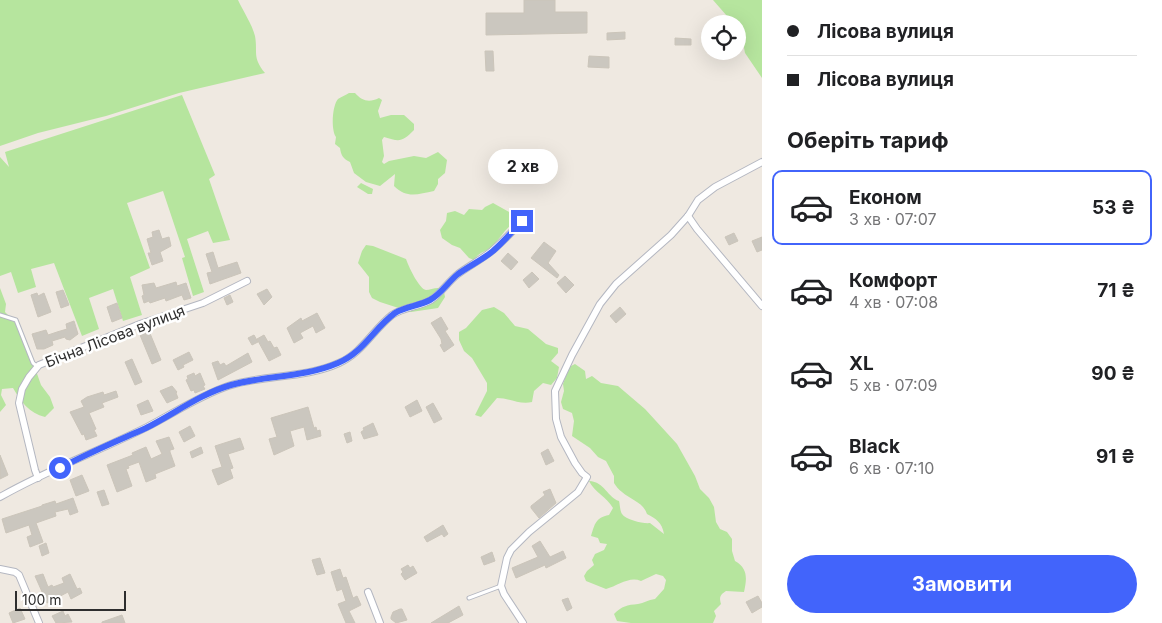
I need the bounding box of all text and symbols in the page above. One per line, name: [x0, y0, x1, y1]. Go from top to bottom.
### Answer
map controls: [701, 15, 746, 60]
button: locate: [701, 15, 746, 60]
text: Лісова вулиця: [817, 20, 954, 43]
text: Лісова вулиця: [817, 68, 954, 91]
text: Оберіть тариф: [787, 127, 948, 153]
callout: 2 хв: [487, 148, 557, 184]
text: 2 хв: [507, 156, 539, 176]
icon: car: [789, 185, 834, 230]
text: Економ: [849, 186, 922, 209]
text: 53 ₴: [1092, 196, 1135, 219]
text: 3 хв · 07:07: [849, 209, 937, 229]
route end: [511, 210, 533, 232]
icon: car: [789, 268, 834, 313]
text: Комфорт: [849, 269, 937, 292]
text: 71 ₴: [1097, 279, 1135, 302]
text: 4 хв · 07:08: [849, 292, 938, 312]
street label: Бічна Лісова вулиця: [42, 301, 188, 371]
icon: car: [789, 351, 834, 396]
text: XL: [849, 352, 874, 375]
text: 90 ₴: [1091, 362, 1135, 385]
text: 5 хв · 07:09: [849, 375, 938, 395]
icon: car: [789, 434, 834, 479]
text: Black: [849, 435, 900, 458]
text: 91 ₴: [1096, 445, 1135, 468]
route start: [49, 457, 71, 479]
text: 6 хв · 07:10: [849, 458, 934, 478]
button: Замовити: [787, 555, 1137, 613]
scale bar: [15, 588, 126, 611]
text: 100 m: [22, 591, 62, 608]

